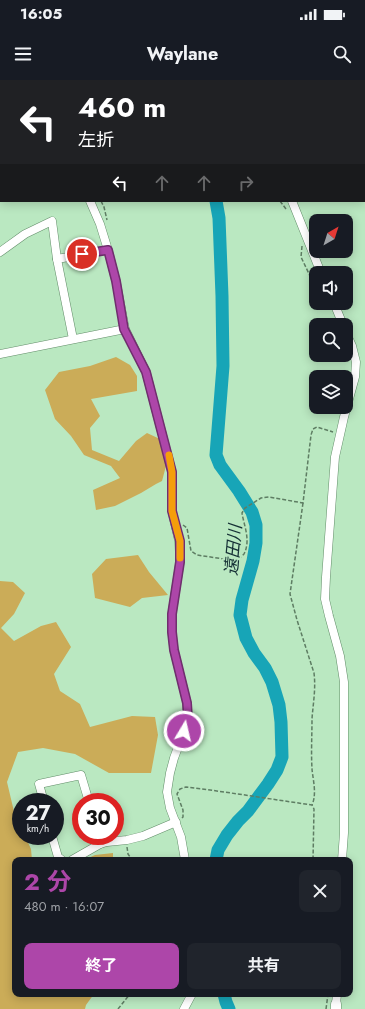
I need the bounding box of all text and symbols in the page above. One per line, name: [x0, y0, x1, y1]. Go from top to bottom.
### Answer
text: 16:05: [20, 3, 62, 25]
text: Waylane: [147, 41, 218, 67]
icon: menu: [12, 43, 34, 65]
icon: search: [331, 43, 353, 65]
text: 460 m: [78, 87, 166, 128]
icon: left: [12, 96, 64, 148]
text: 左折: [78, 127, 114, 153]
icon: left: [109, 172, 131, 194]
icon: ahead: [151, 172, 173, 194]
icon: ahead: [193, 172, 215, 194]
icon: right: [235, 172, 257, 194]
north arrow: [309, 214, 353, 258]
map controls: [309, 214, 353, 414]
pin: [65, 237, 99, 271]
icon: arrive: [71, 243, 93, 265]
button: sound: [309, 266, 353, 310]
button: search: [309, 318, 353, 362]
button: layers: [309, 370, 353, 414]
water label: 遠田川: [219, 522, 247, 576]
position arrow: [163, 710, 205, 752]
speed limit sign: 30: [72, 793, 124, 845]
text: 27: [25, 799, 51, 828]
text: km/h: [27, 821, 49, 836]
text: 2 分: [24, 864, 71, 899]
button: close: [299, 870, 341, 912]
text: 480 m · 16:07: [24, 897, 104, 916]
button: 終了: [24, 943, 179, 989]
button: 共有: [187, 943, 341, 989]

